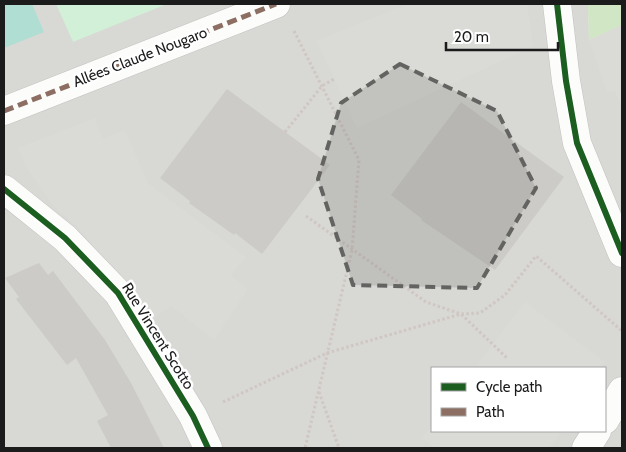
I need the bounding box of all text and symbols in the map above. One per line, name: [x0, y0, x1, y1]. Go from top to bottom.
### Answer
scale bar: [446, 20, 558, 52]
street label: Allées Claude Nougaro: [70, 23, 210, 91]
text: 20 m: [454, 28, 489, 46]
street label: Rue Vincent Scotto: [118, 279, 198, 393]
legend: [431, 367, 606, 432]
text: Cycle path: [476, 378, 542, 396]
text: Path: [476, 403, 505, 421]

